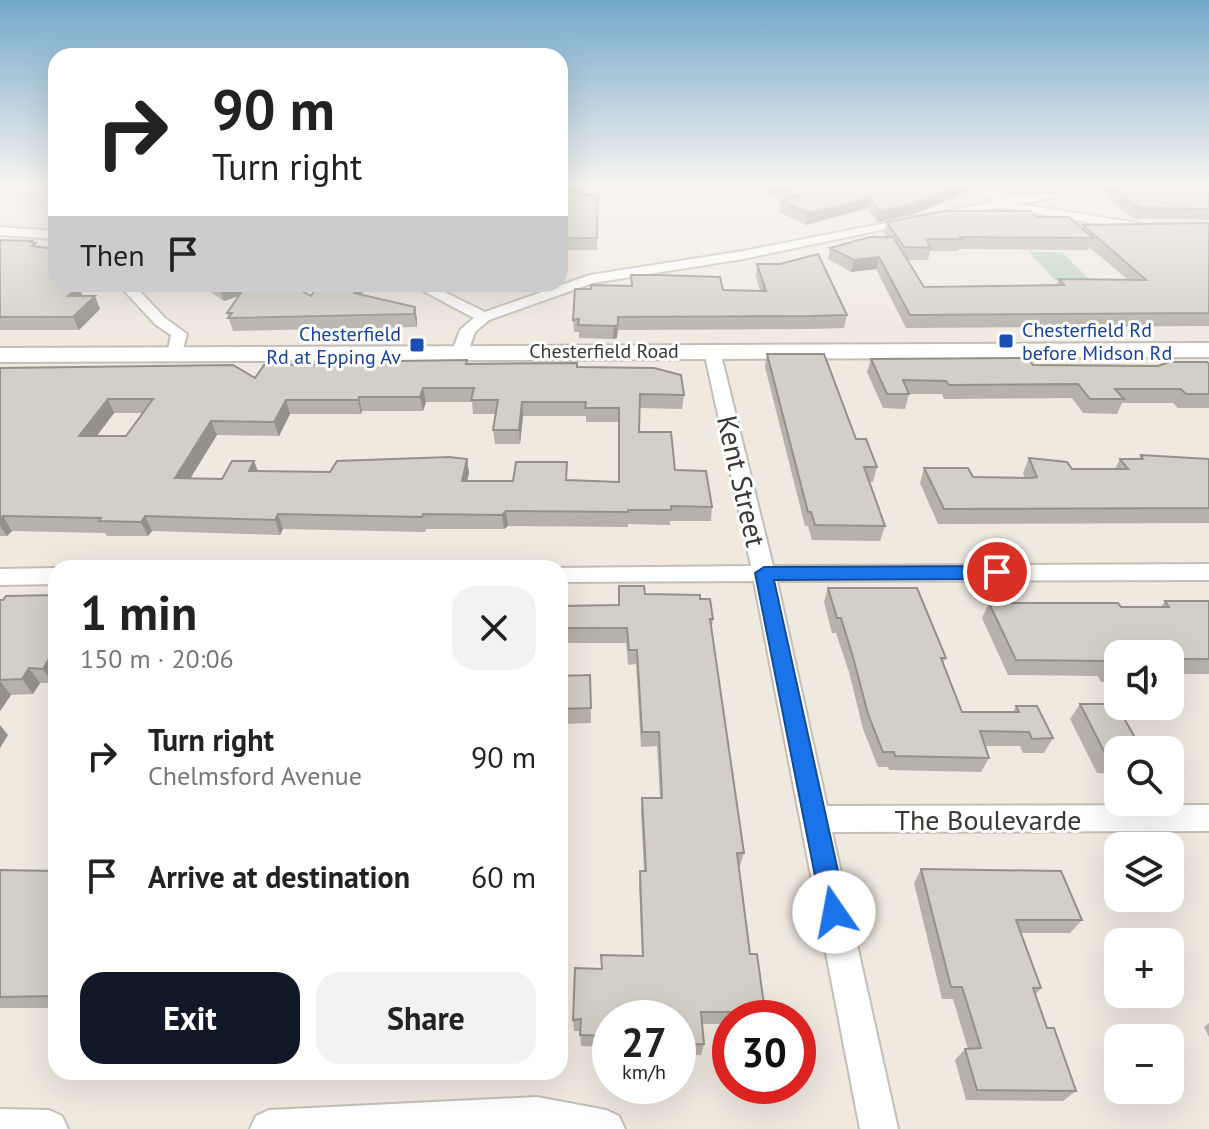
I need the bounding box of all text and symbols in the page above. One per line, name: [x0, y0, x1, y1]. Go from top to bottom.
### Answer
text: 90 m: [212, 73, 335, 145]
icon: right: [80, 80, 184, 184]
text: Turn right: [212, 143, 362, 190]
icon: arrive: [161, 232, 205, 276]
text: Then: [80, 235, 145, 274]
place label: Chesterfield Rd before Midson Rd: [1022, 317, 1172, 366]
place label: Chesterfield Rd at Epping Av: [266, 321, 401, 370]
marker: Chesterfield Rd before Midson Rd: [997, 332, 1015, 350]
marker: Chesterfield Rd at Epping Av: [408, 336, 426, 354]
street label: Chesterfield Road: [529, 338, 679, 364]
street label: Kent Street: [709, 412, 775, 551]
pin: [963, 538, 1031, 606]
icon: arrive: [975, 550, 1019, 594]
text: 1 min: [80, 581, 197, 643]
button: close: [452, 586, 536, 670]
map controls: [1104, 640, 1184, 1104]
button: sound: [1104, 640, 1184, 720]
text: 150 m · 20:06: [80, 642, 234, 675]
text: Turn right: [148, 720, 274, 759]
icon: right: [80, 734, 124, 778]
button: search: [1104, 736, 1184, 816]
text: 90 m: [471, 737, 536, 776]
text: Chelmsford Avenue: [148, 759, 362, 792]
street label: The Boulevarde: [895, 801, 1082, 838]
button: layers: [1104, 832, 1184, 912]
icon: arrive: [80, 854, 124, 898]
text: Arrive at destination: [148, 857, 410, 896]
text: 60 m: [471, 857, 536, 896]
position arrow: [792, 870, 876, 954]
button: +: [1104, 928, 1184, 1008]
button: Exit: [80, 972, 300, 1064]
button: Share: [316, 972, 536, 1064]
speed limit sign: 30: [712, 1000, 816, 1104]
text: 27: [621, 1016, 667, 1068]
button: −: [1104, 1024, 1184, 1104]
text: km/h: [622, 1059, 666, 1085]

